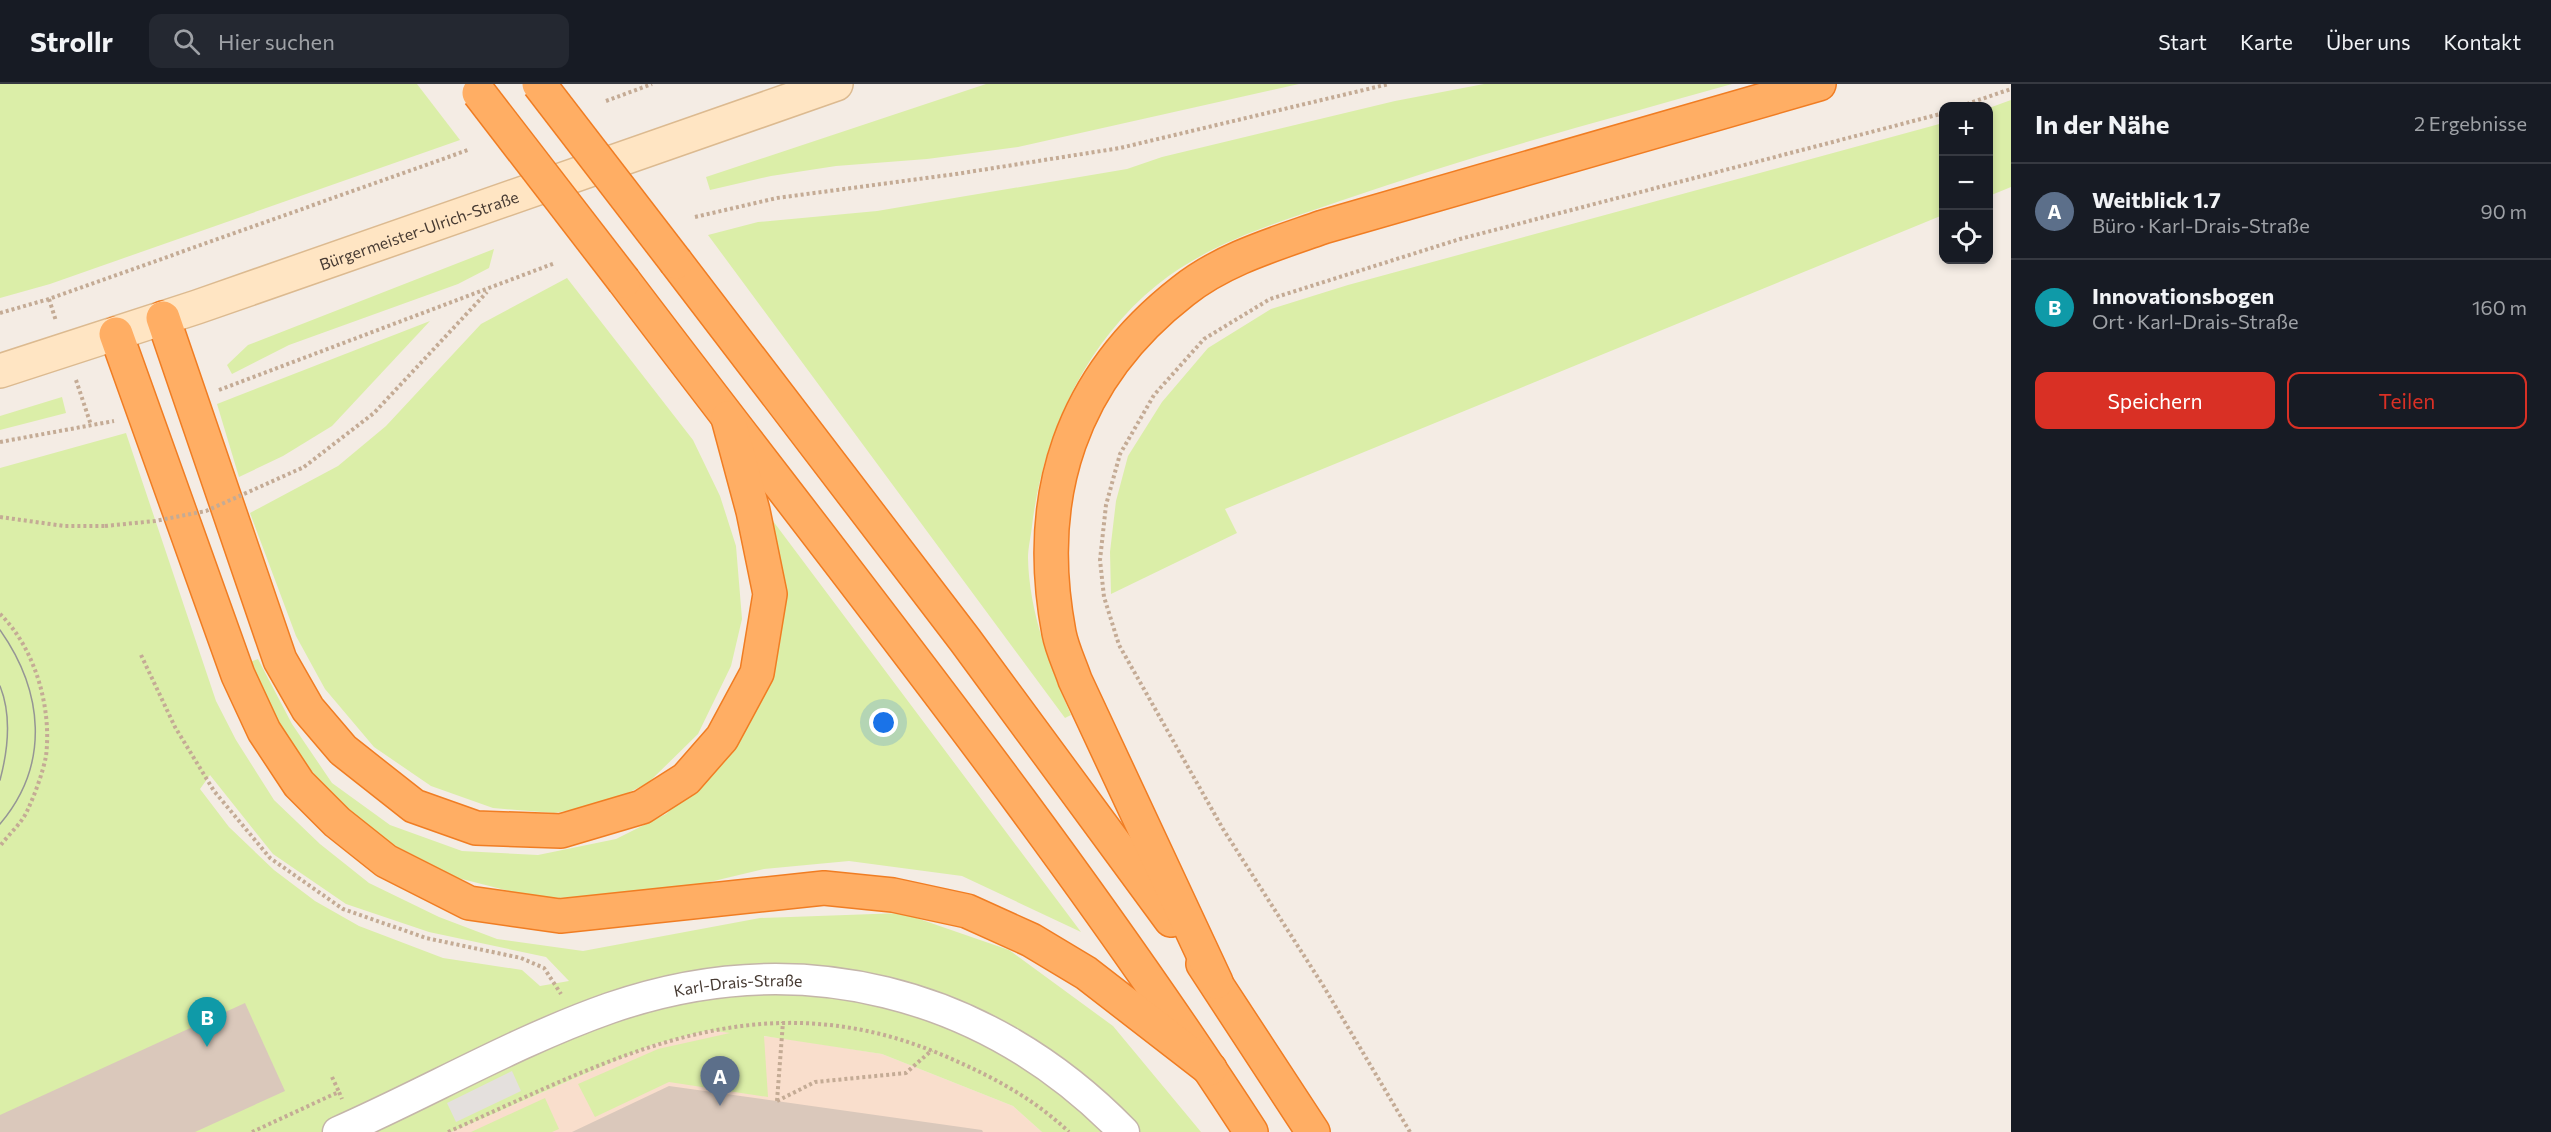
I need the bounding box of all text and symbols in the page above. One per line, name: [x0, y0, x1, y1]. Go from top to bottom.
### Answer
search box: [149, 14, 569, 68]
text: Strollr: [30, 24, 113, 58]
icon: search: [170, 25, 203, 58]
text: Hier suchen: [218, 28, 335, 55]
text: Start: [2158, 29, 2207, 54]
text: Karte: [2240, 29, 2293, 54]
text: Über uns: [2326, 29, 2410, 54]
text: Kontakt: [2443, 29, 2521, 54]
map controls: [1939, 102, 1993, 264]
button: +: [1939, 102, 1993, 156]
text: In der Nähe: [2035, 108, 2170, 139]
text: 2 Ergebnisse: [2414, 111, 2527, 135]
button: −: [1939, 156, 1993, 210]
street label: Bürgermeister-Ulrich-Straße: [317, 186, 521, 273]
text: Weitblick 1.7: [2092, 186, 2221, 213]
text: A: [2047, 199, 2062, 223]
text: 90 m: [2481, 199, 2527, 223]
button: locate: [1939, 210, 1993, 264]
text: Büro · Karl-Drais-Straße: [2092, 213, 2310, 237]
text: Innovationsbogen: [2092, 282, 2274, 309]
text: B: [2048, 295, 2061, 319]
text: 160 m: [2472, 295, 2527, 319]
text: Ort · Karl-Drais-Straße: [2092, 309, 2299, 333]
button: Speichern: [2035, 372, 2275, 429]
button: Teilen: [2287, 372, 2527, 429]
your location: [869, 708, 898, 737]
street label: Karl-Drais-Straße: [672, 970, 803, 1000]
pin: B: [188, 998, 226, 1047]
pin: A: [700, 1056, 740, 1106]

